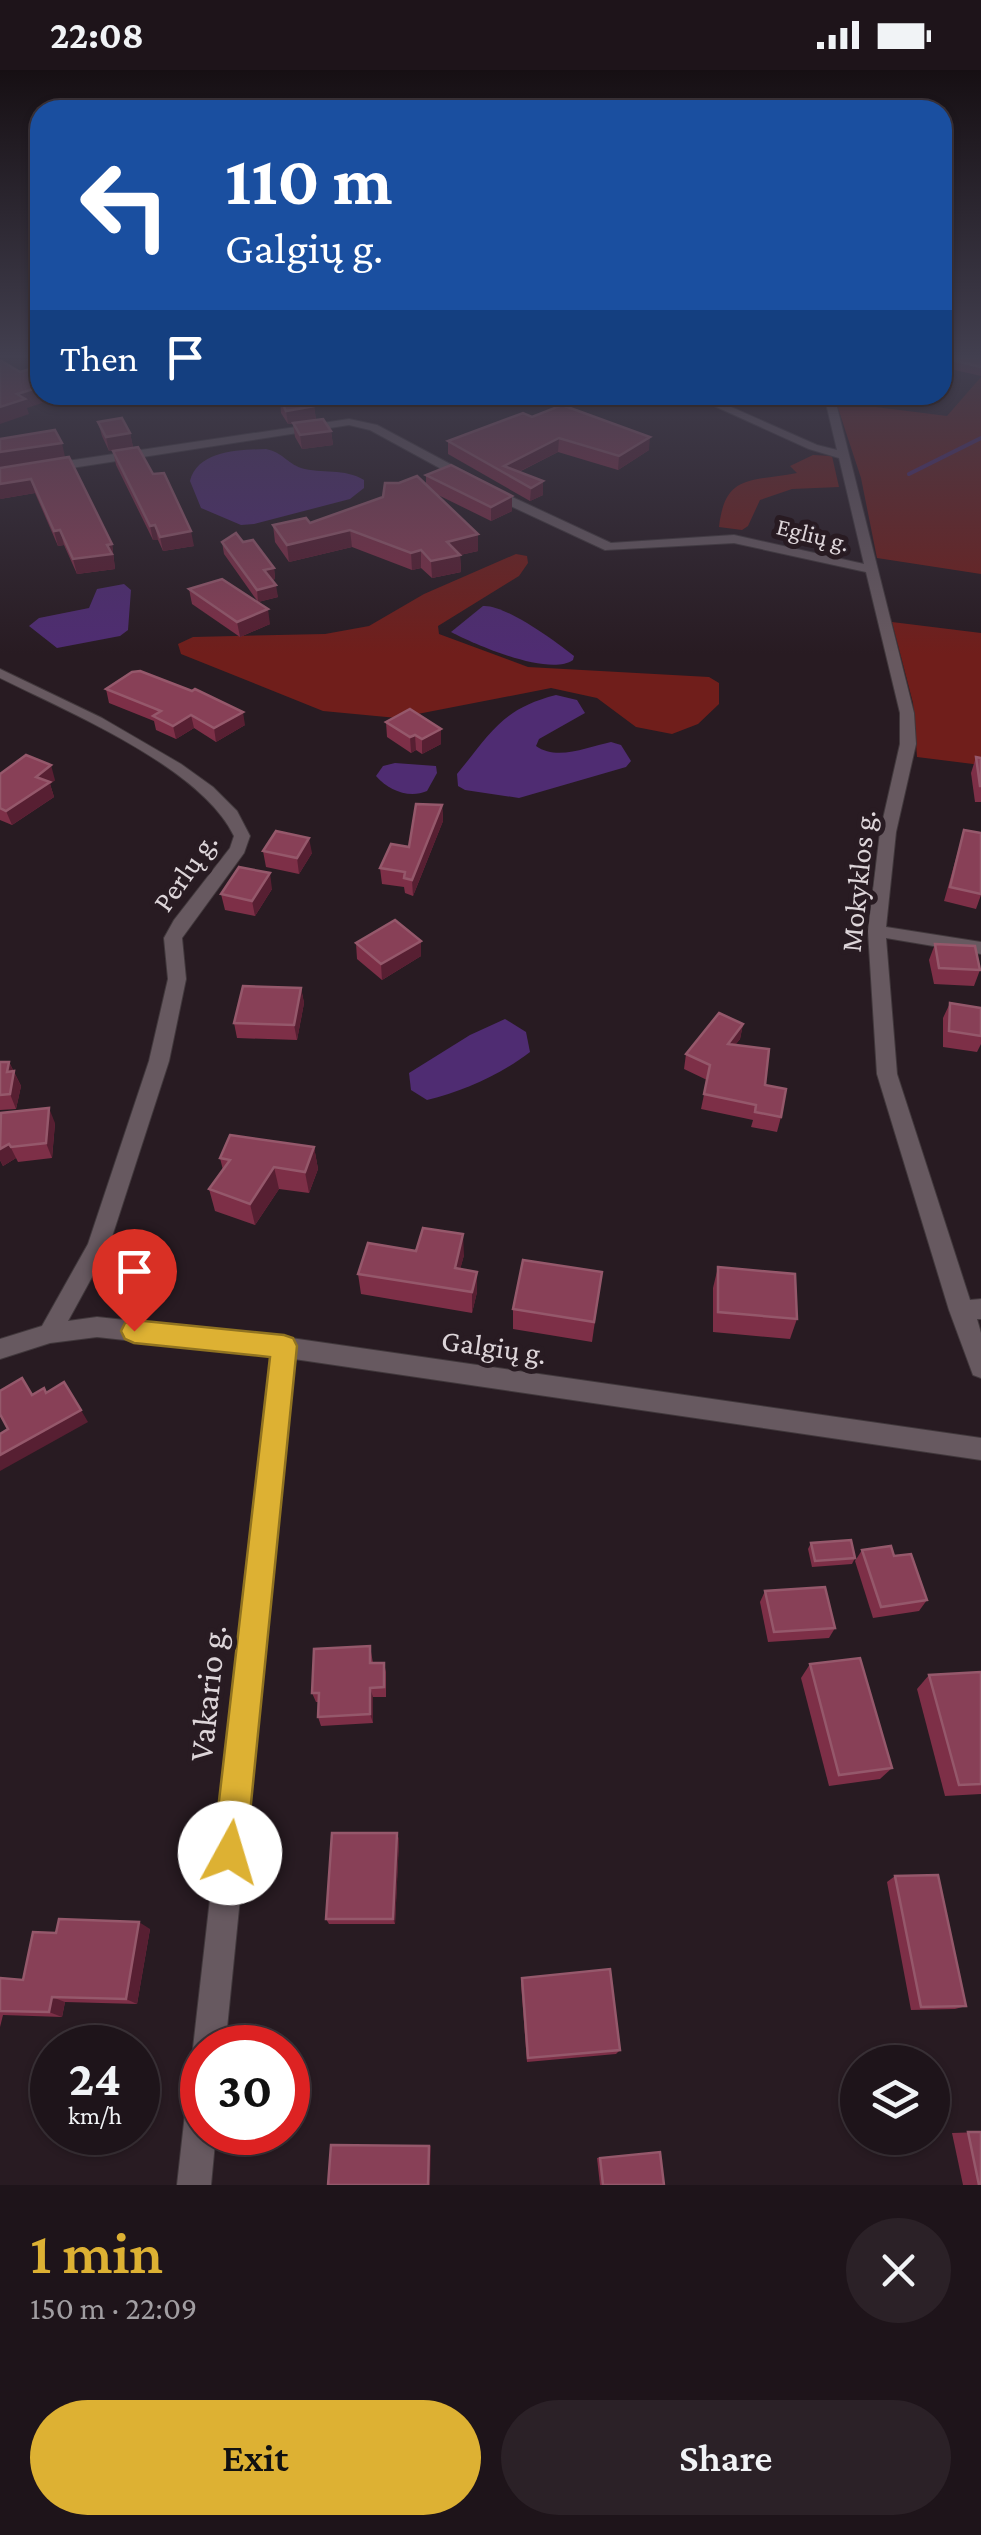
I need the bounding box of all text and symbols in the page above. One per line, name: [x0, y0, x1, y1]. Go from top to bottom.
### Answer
text: 22:08: [50, 14, 144, 56]
icon: left: [60, 140, 190, 270]
text: 110 m: [225, 141, 393, 219]
text: Galgių g.: [225, 223, 383, 273]
icon: arrive: [158, 330, 213, 385]
text: Then: [60, 337, 138, 379]
street label: Eglių g.: [774, 512, 852, 557]
street label: Mokyklos g.: [834, 808, 882, 954]
street label: Perlų g.: [146, 826, 224, 918]
pin: [92, 1229, 177, 1332]
icon: arrive: [107, 1244, 162, 1299]
street label: Galgių g.: [439, 1323, 549, 1371]
street label: Vakario g.: [181, 1623, 234, 1763]
position arrow: [178, 1801, 282, 1905]
speed limit sign: 30: [180, 2025, 310, 2155]
map controls: [840, 2045, 950, 2155]
button: layers: [840, 2045, 950, 2155]
text: 24: [69, 2050, 121, 2106]
text: km/h: [68, 2102, 122, 2129]
button: close: [846, 2218, 951, 2323]
text: 1 min: [30, 2219, 163, 2286]
text: 150 m · 22:09: [30, 2290, 197, 2326]
button: Exit: [30, 2400, 481, 2515]
button: Share: [501, 2400, 951, 2515]

